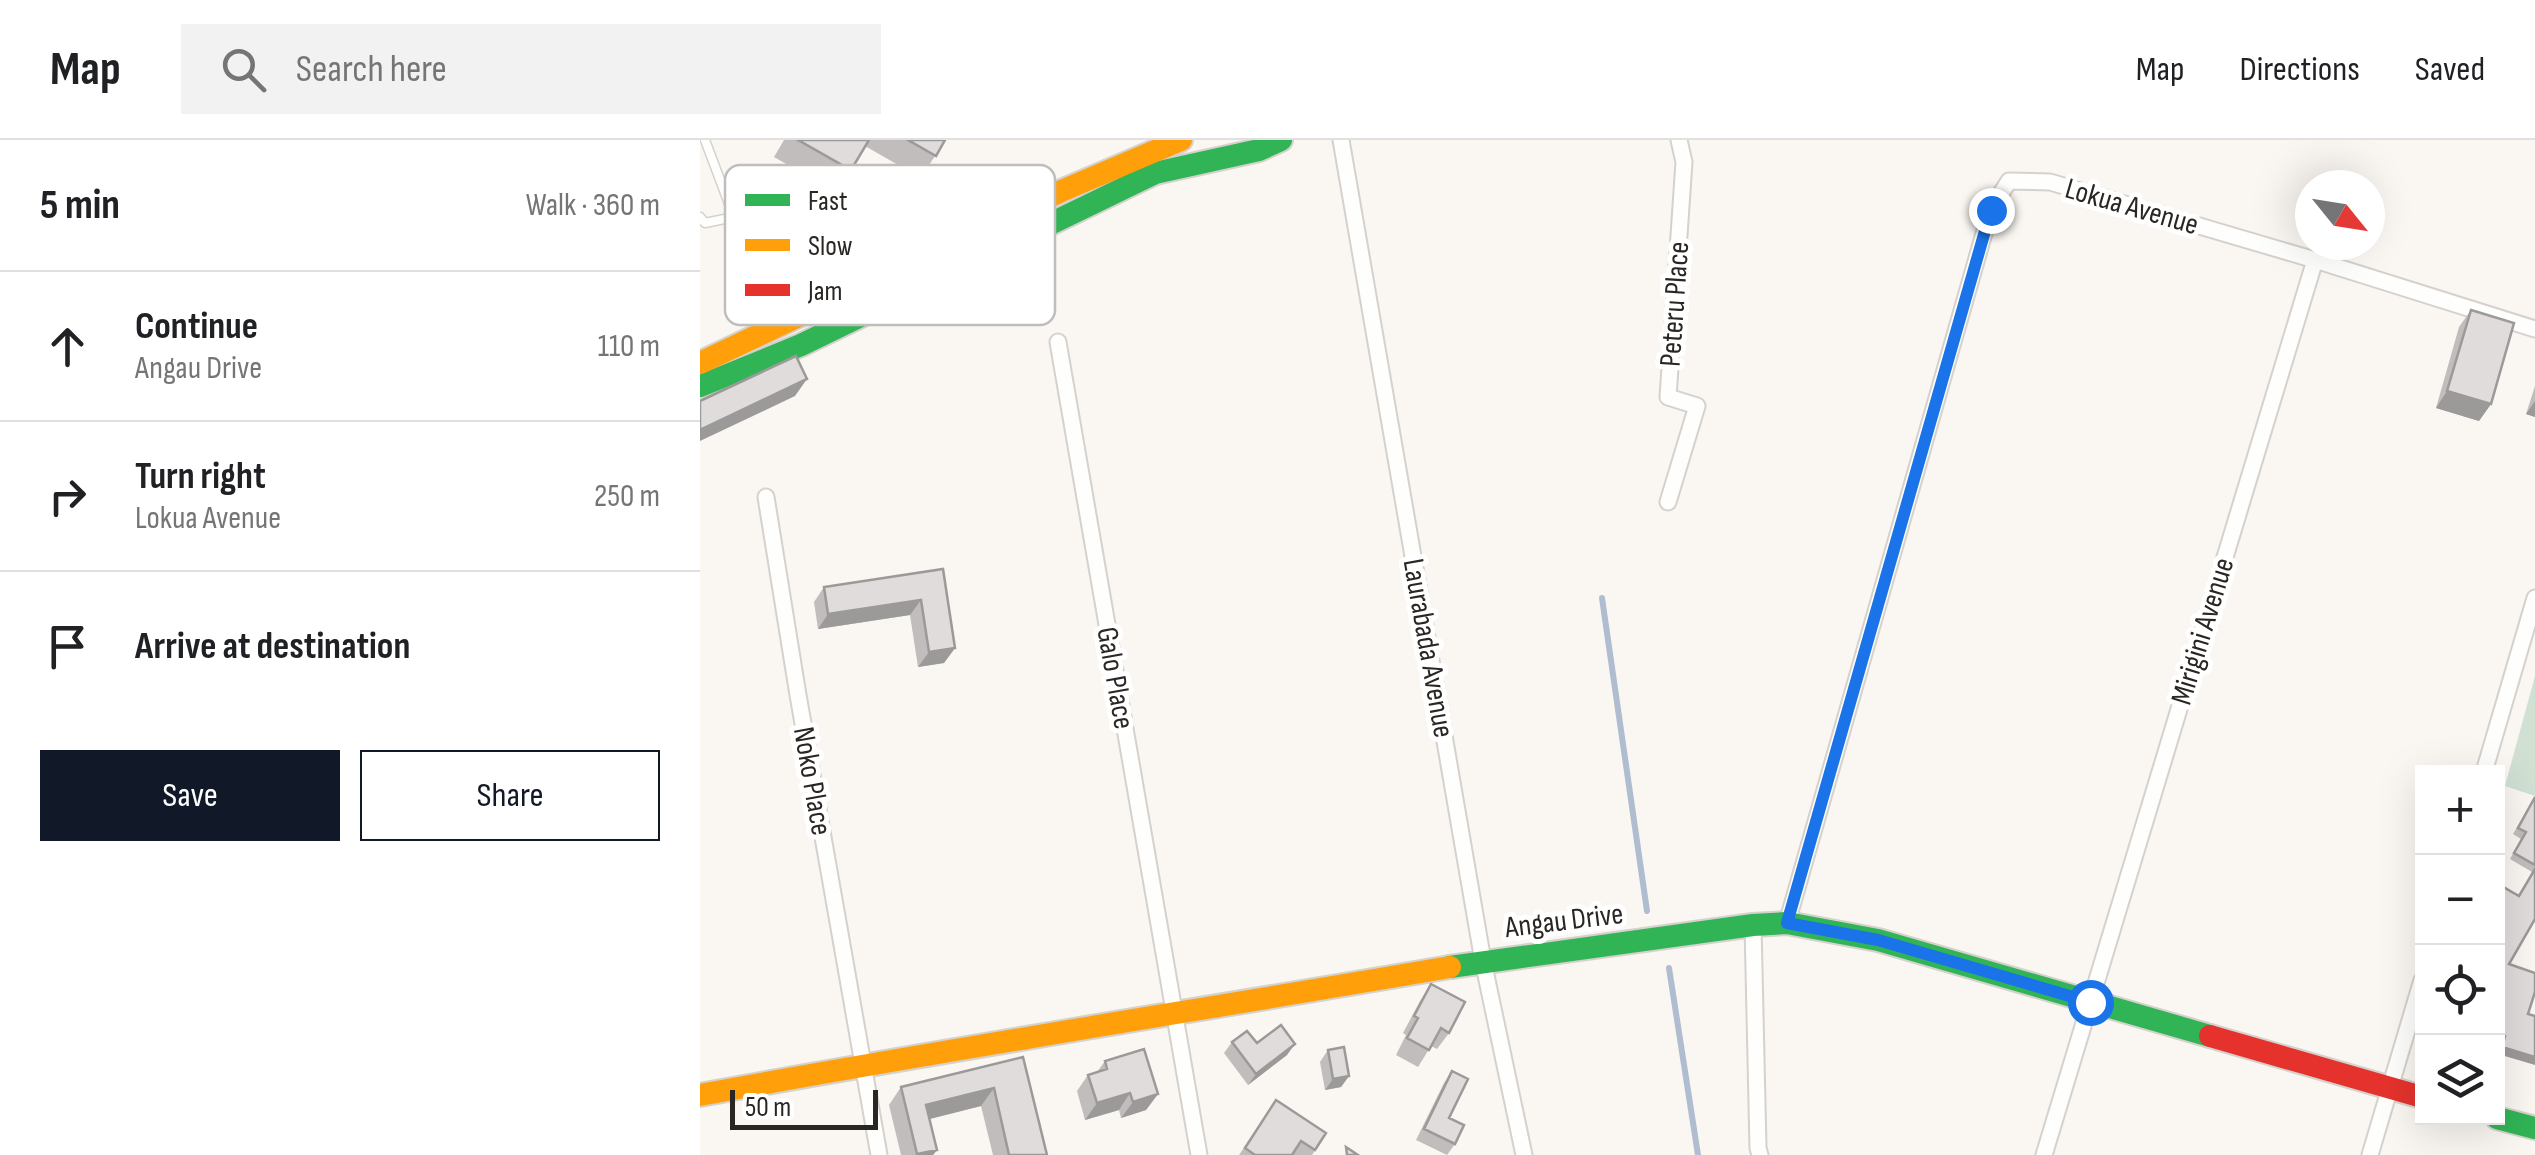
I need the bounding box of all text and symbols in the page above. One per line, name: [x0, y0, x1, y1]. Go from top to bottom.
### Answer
search box: [181, 24, 881, 114]
text: Map: [50, 41, 121, 98]
icon: search: [216, 42, 271, 97]
text: Search here: [296, 47, 447, 92]
text: Map: [2136, 48, 2185, 91]
text: Directions: [2240, 48, 2360, 91]
text: Saved: [2415, 48, 2485, 91]
legend: [725, 165, 1055, 325]
north arrow: [2295, 170, 2385, 260]
street label: Lokua Avenue: [2061, 171, 2202, 243]
text: 5 min: [40, 180, 120, 231]
text: Fast: [808, 185, 847, 218]
text: Walk · 360 m: [526, 186, 660, 225]
route end: [1969, 188, 2015, 234]
text: Slow: [808, 230, 853, 263]
street label: Peteru Place: [1653, 240, 1697, 368]
text: Jam: [807, 275, 843, 308]
text: Continue: [135, 304, 258, 349]
icon: ahead: [40, 319, 95, 374]
text: 110 m: [598, 327, 660, 366]
text: Angau Drive: [135, 349, 262, 388]
text: Turn right: [135, 454, 266, 499]
icon: right: [40, 469, 95, 524]
text: 250 m: [594, 477, 660, 516]
text: Lokua Avenue: [135, 499, 281, 538]
street label: Mirigini Avenue: [2164, 553, 2242, 709]
street label: Laurabada Avenue: [1395, 556, 1461, 740]
icon: arrive: [40, 619, 95, 674]
text: Arrive at destination: [135, 624, 410, 669]
street label: Galo Place: [1088, 624, 1142, 732]
street label: Noko Place: [785, 724, 839, 838]
button: Save: [40, 750, 340, 841]
button: Share: [360, 750, 660, 841]
map controls: [2415, 765, 2505, 1125]
button: +: [2415, 765, 2505, 855]
button: −: [2415, 855, 2505, 945]
street label: Angau Drive: [1502, 896, 1625, 946]
button: locate: [2415, 945, 2505, 1035]
route start: [2068, 980, 2114, 1026]
button: layers: [2415, 1035, 2505, 1125]
scale bar: [730, 1085, 878, 1130]
text: 50 m: [745, 1091, 791, 1124]

